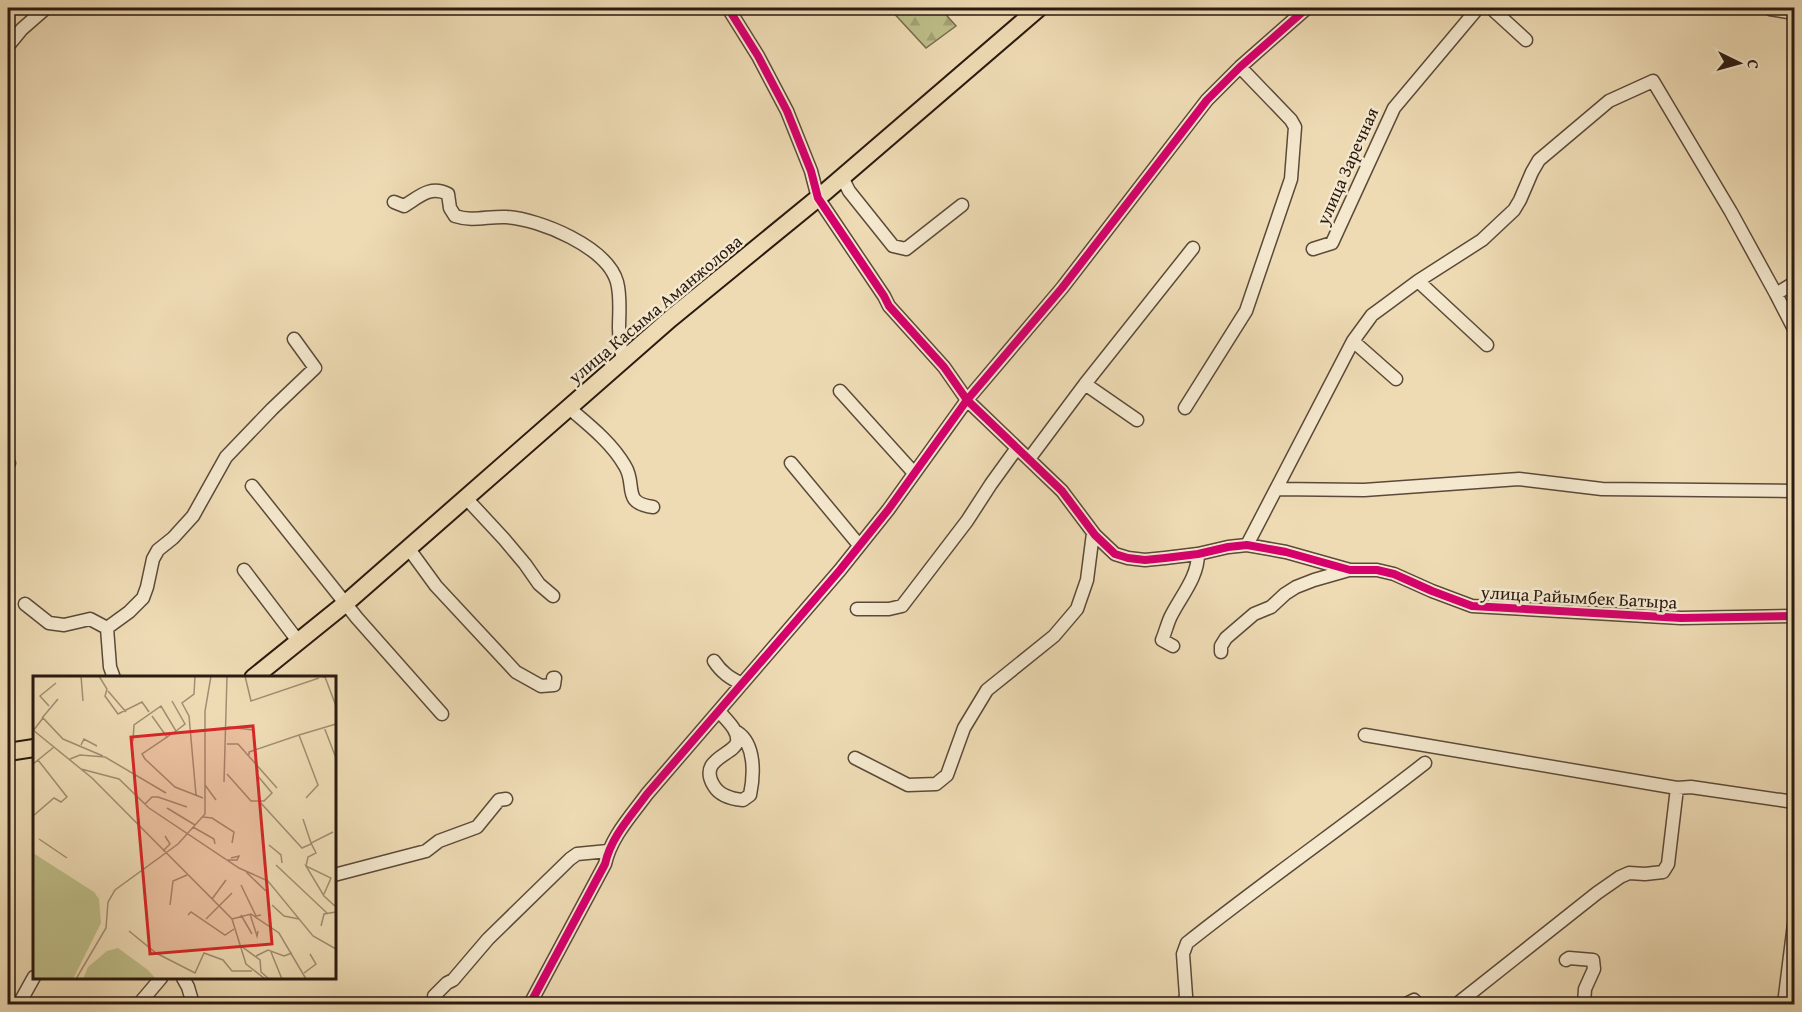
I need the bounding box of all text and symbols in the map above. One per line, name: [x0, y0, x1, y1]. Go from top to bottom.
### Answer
north arrow: [1709, 33, 1769, 93]
text: С: [1742, 59, 1766, 70]
street label: улица Заречная: [1309, 103, 1385, 230]
street label: улица Касыма Аманжолова: [561, 228, 748, 391]
street label: улица Райымбек Батыра: [1479, 578, 1678, 616]
inset map: [33, 676, 336, 979]

